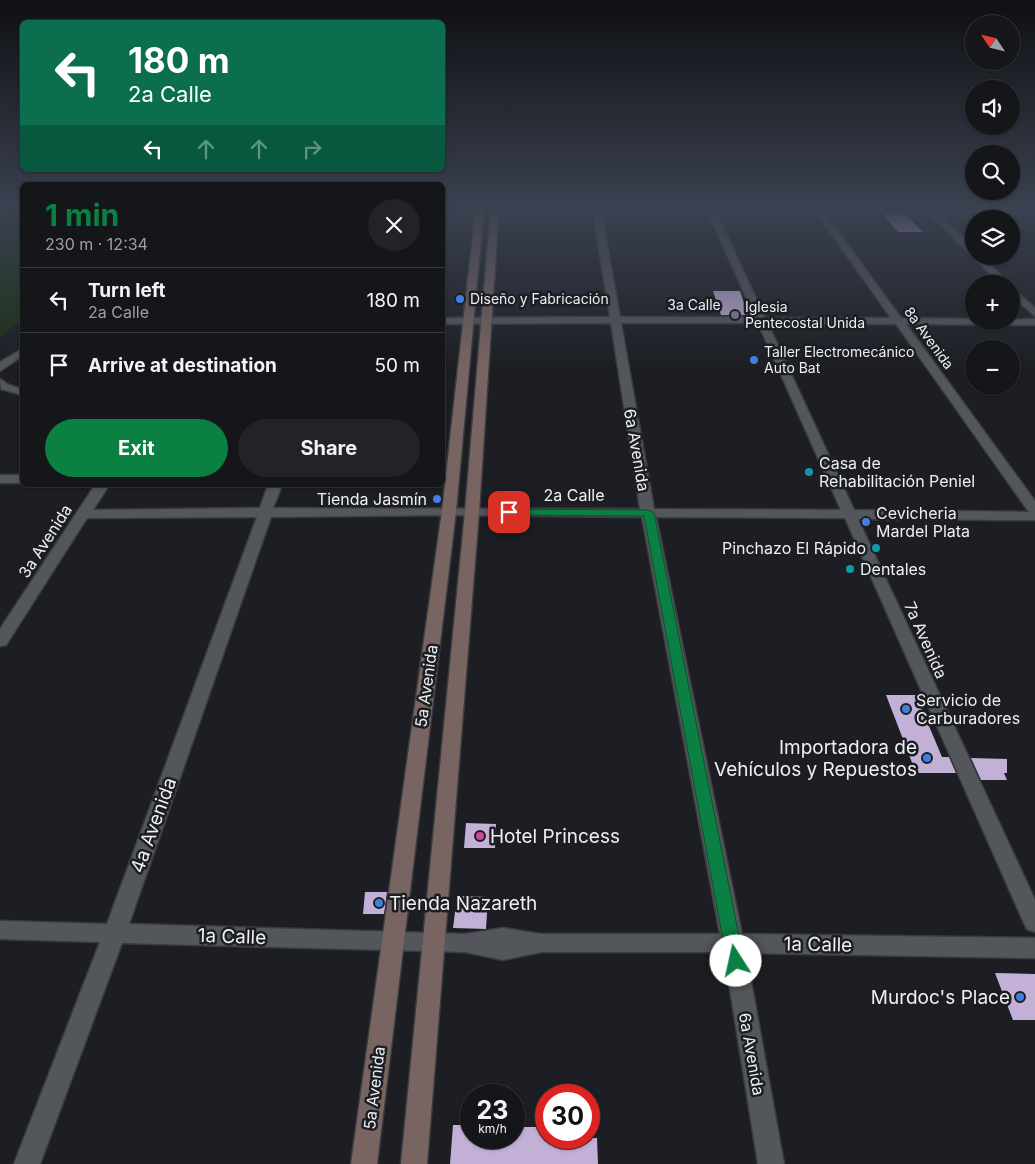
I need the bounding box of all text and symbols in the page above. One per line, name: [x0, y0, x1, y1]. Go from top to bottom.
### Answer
north arrow: [965, 15, 1020, 70]
map controls: [965, 15, 1020, 395]
text: 180 m: [128, 39, 230, 81]
icon: left: [45, 40, 110, 105]
button: sound: [965, 80, 1020, 135]
text: 2a Calle: [128, 81, 212, 107]
icon: left: [139, 135, 167, 163]
icon: ahead: [192, 135, 220, 163]
icon: ahead: [245, 135, 273, 163]
icon: right: [298, 135, 326, 163]
button: search: [965, 145, 1020, 200]
text: 1 min: [45, 197, 119, 233]
button: close: [368, 199, 420, 251]
button: layers: [965, 210, 1020, 265]
text: 230 m · 12:34: [45, 234, 148, 254]
button: +: [965, 275, 1020, 330]
text: Turn left: [88, 279, 166, 302]
icon: left: [45, 286, 73, 314]
text: 180 m: [367, 289, 420, 312]
place label: Diseño y Fabricación: [470, 290, 609, 307]
marker: Diseño y Fabricación: [454, 293, 466, 305]
street label: 3a Calle: [667, 296, 721, 313]
place label: Iglesia Pentecostal Unida: [745, 298, 865, 331]
text: 2a Calle: [88, 302, 149, 322]
street label: 8a Avenida: [901, 303, 958, 372]
marker: Iglesia Pentecostal Unida: [729, 309, 741, 321]
button: −: [965, 340, 1020, 395]
place label: Taller Electromecánico Auto Bat: [764, 343, 914, 376]
icon: arrive: [45, 351, 73, 379]
text: Arrive at destination: [88, 354, 277, 377]
text: 50 m: [374, 354, 420, 377]
marker: Taller Electromecánico Auto Bat: [748, 354, 760, 366]
street label: 6a Avenida: [620, 407, 654, 493]
button: Exit: [45, 419, 228, 477]
button: Share: [238, 419, 420, 477]
place label: Casa de Rehabilitación Peniel: [819, 453, 975, 491]
marker: Casa de Rehabilitación Peniel: [803, 466, 815, 478]
street label: 2a Calle: [544, 485, 605, 505]
place label: Tienda Jasmín: [317, 489, 427, 509]
pin: [488, 491, 530, 533]
marker: Tienda Jasmín: [431, 493, 443, 505]
icon: arrive: [495, 498, 523, 526]
street label: 3a Avenida: [14, 501, 76, 581]
place label: Cevicheria Mardel Plata: [876, 503, 970, 541]
marker: Cevicheria Mardel Plata: [860, 516, 872, 528]
place label: Pinchazo El Rápido: [722, 538, 866, 558]
marker: Pinchazo El Rápido: [870, 542, 882, 554]
place label: Dentales: [860, 559, 926, 579]
marker: Dentales: [844, 563, 856, 575]
street label: 7a Avenida: [900, 599, 952, 681]
street label: 5a Avenida: [410, 643, 442, 729]
place label: Servicio de Carburadores: [916, 690, 1020, 728]
marker: Servicio de Carburadores: [900, 703, 912, 715]
place label: Importadora de Vehículos y Repuestos: [714, 736, 917, 781]
marker: Importadora de Vehículos y Repuestos: [921, 752, 933, 764]
street label: 4a Avenida: [126, 774, 181, 876]
place label: Hotel Princess: [490, 825, 620, 848]
marker: Hotel Princess: [474, 830, 486, 842]
place label: Tienda Nazareth: [389, 892, 537, 915]
marker: Tienda Nazareth: [373, 897, 385, 909]
street label: 1a Calle: [197, 924, 267, 949]
street label: 1a Calle: [784, 932, 852, 957]
position arrow: [709, 934, 761, 986]
place label: Murdoc's Place: [871, 986, 1010, 1009]
marker: Murdoc's Place: [1014, 991, 1026, 1003]
street label: 6a Avenida: [735, 1011, 769, 1097]
street label: 5a Avenida: [359, 1045, 389, 1131]
speed limit sign: 30: [535, 1084, 600, 1149]
text: 23: [477, 1095, 508, 1125]
text: km/h: [478, 1121, 507, 1136]

